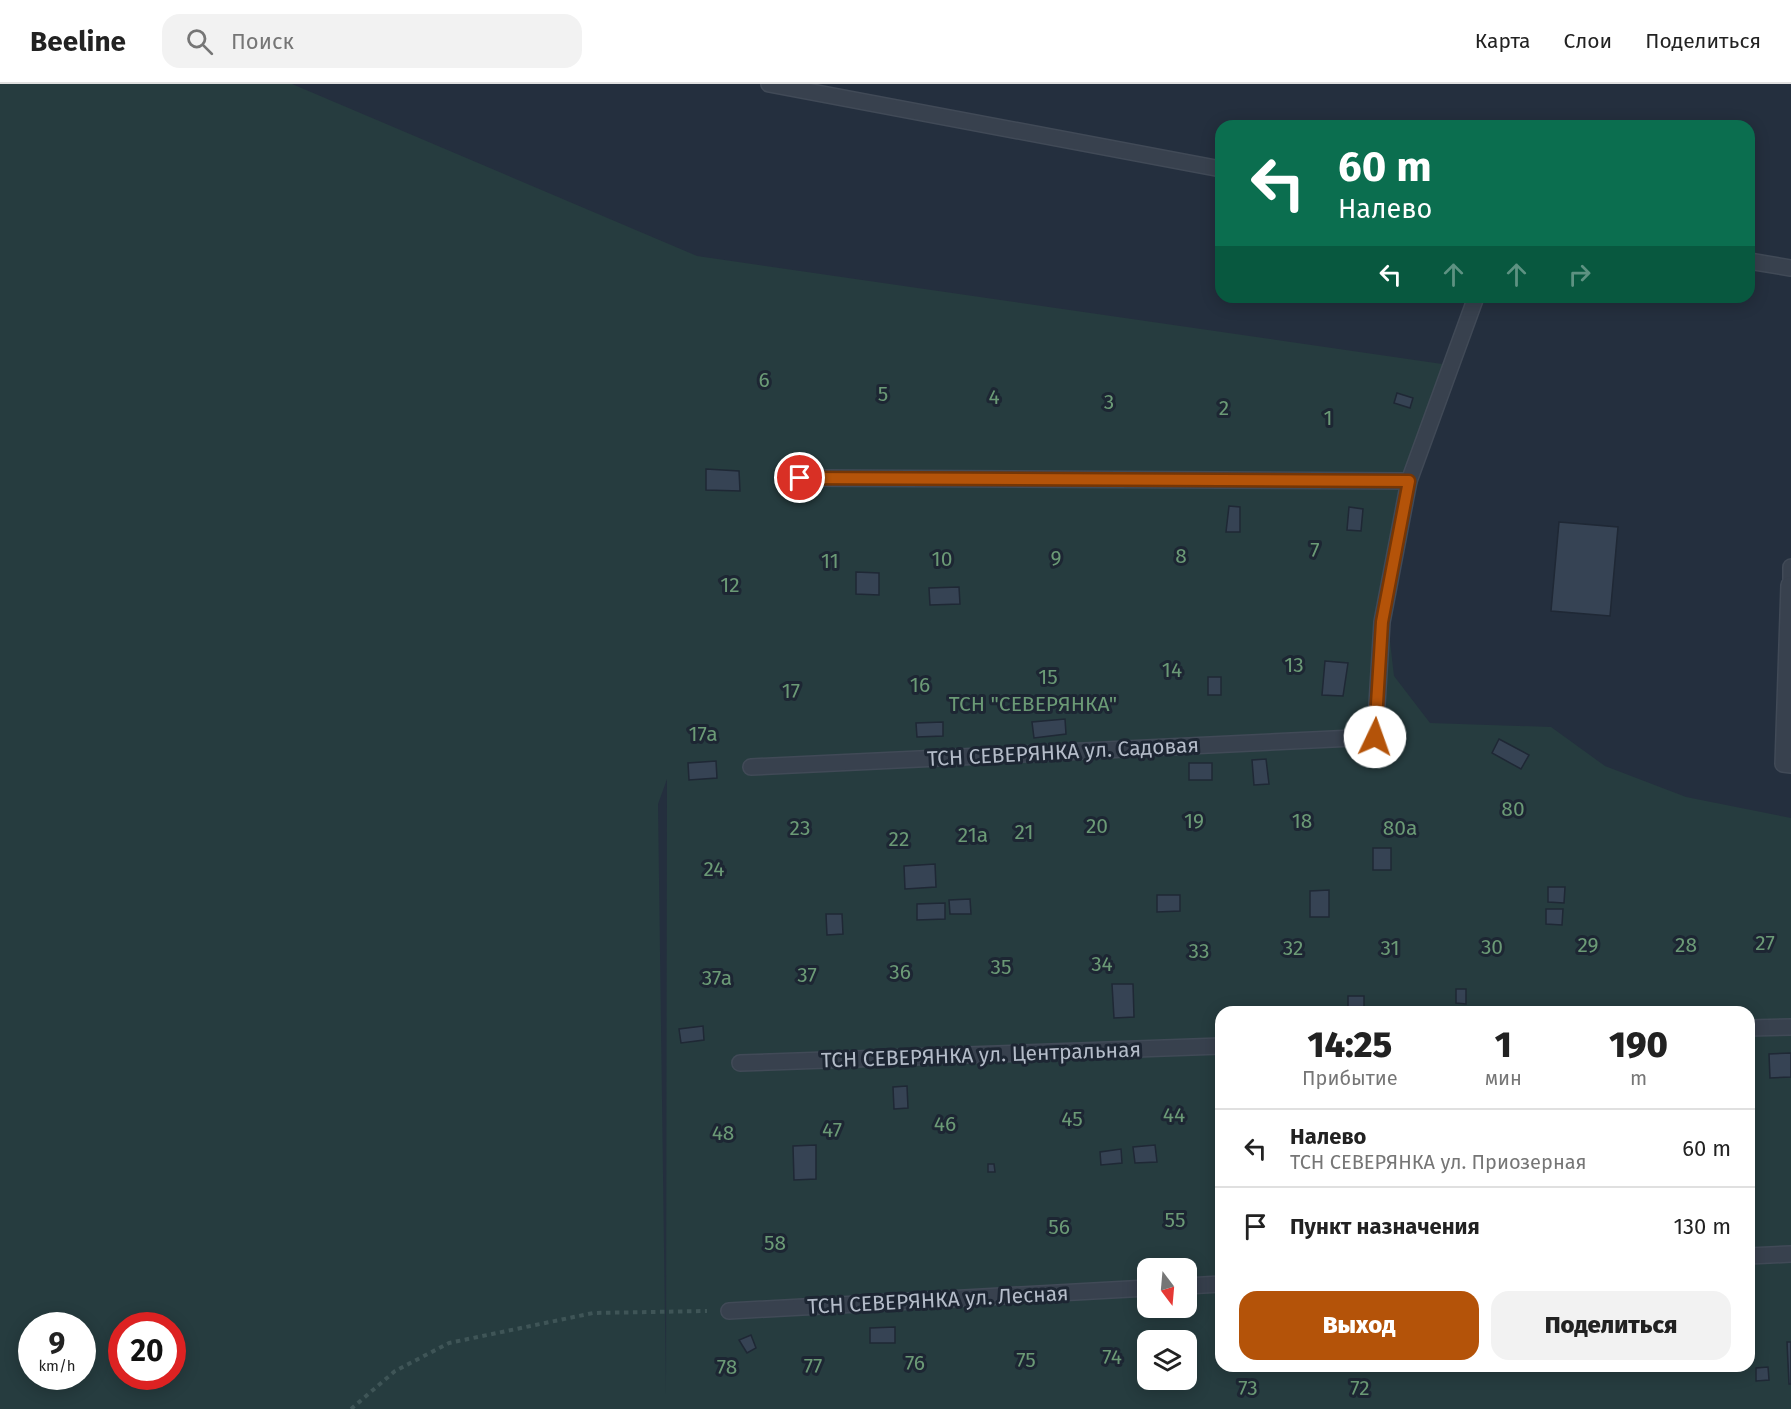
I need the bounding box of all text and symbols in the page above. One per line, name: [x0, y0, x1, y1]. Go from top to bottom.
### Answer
search box: [162, 14, 582, 68]
text: Beeline: [30, 25, 126, 58]
icon: search: [183, 25, 216, 58]
text: Поиск: [231, 28, 294, 55]
text: Карта: [1475, 28, 1531, 54]
text: Слои: [1564, 28, 1612, 54]
text: Поделиться: [1645, 28, 1761, 54]
text: 60 m: [1338, 142, 1432, 192]
icon: left: [1239, 144, 1317, 222]
text: Налево: [1338, 193, 1432, 225]
icon: left: [1374, 258, 1407, 291]
icon: ahead: [1437, 258, 1470, 291]
icon: ahead: [1500, 258, 1533, 291]
icon: right: [1563, 258, 1596, 291]
park label: 6: [758, 367, 770, 393]
park label: 5: [878, 381, 888, 407]
park label: 4: [988, 384, 1000, 410]
park label: 3: [1104, 389, 1114, 415]
park label: 2: [1219, 395, 1229, 421]
park label: 1: [1323, 405, 1333, 431]
pin: [774, 452, 825, 503]
icon: arrive: [783, 461, 816, 494]
park label: 7: [1310, 537, 1320, 563]
park label: 8: [1175, 543, 1187, 569]
park label: 9: [1050, 545, 1062, 571]
park label: 10: [932, 546, 952, 572]
park label: 11: [821, 548, 839, 574]
park label: 12: [720, 572, 740, 598]
park label: 13: [1284, 652, 1304, 678]
park label: 14: [1162, 657, 1182, 683]
park label: 15: [1038, 664, 1058, 690]
park label: 16: [910, 672, 930, 698]
park label: 17: [782, 678, 800, 704]
park label: ТСН "СЕВЕРЯНКА": [949, 691, 1117, 717]
position arrow: [1343, 705, 1407, 769]
park label: 17а: [688, 721, 718, 747]
street label: ТСН СЕВЕРЯНКА ул. Садовая: [926, 732, 1200, 772]
park label: 80: [1501, 796, 1525, 822]
park label: 19: [1184, 808, 1204, 834]
park label: 18: [1292, 808, 1312, 834]
park label: 20: [1086, 813, 1108, 839]
park label: 23: [790, 815, 810, 841]
park label: 80а: [1383, 815, 1417, 841]
park label: 21: [1015, 819, 1033, 845]
park label: 21а: [958, 822, 988, 848]
park label: 22: [889, 826, 909, 852]
park label: 24: [704, 856, 725, 882]
park label: 27: [1755, 930, 1775, 956]
park label: 29: [1577, 932, 1599, 958]
park label: 28: [1675, 932, 1697, 958]
park label: 30: [1481, 934, 1503, 960]
park label: 32: [1283, 935, 1303, 961]
park label: 31: [1380, 935, 1400, 961]
park label: 33: [1189, 938, 1209, 964]
park label: 34: [1091, 951, 1113, 977]
park label: 35: [991, 954, 1012, 980]
park label: 36: [889, 959, 911, 985]
park label: 37: [797, 962, 817, 988]
park label: 37а: [702, 965, 732, 991]
text: 14:25: [1307, 1023, 1392, 1067]
text: 1: [1495, 1023, 1512, 1067]
text: 190: [1609, 1023, 1668, 1067]
street label: ТСН СЕВЕРЯНКА ул. Центральная: [821, 1036, 1141, 1074]
text: Прибытие: [1302, 1066, 1398, 1090]
text: мин: [1485, 1066, 1522, 1090]
text: m: [1630, 1066, 1647, 1090]
park label: 44: [1163, 1102, 1185, 1128]
park label: 45: [1061, 1106, 1083, 1132]
park label: 46: [934, 1111, 956, 1137]
park label: 47: [822, 1117, 842, 1143]
park label: 48: [712, 1120, 734, 1146]
text: Налево: [1290, 1123, 1366, 1150]
icon: left: [1239, 1132, 1272, 1165]
text: 60 m: [1682, 1135, 1731, 1162]
text: ТСН СЕВЕРЯНКА ул. Приозерная: [1290, 1150, 1587, 1174]
park label: 55: [1165, 1207, 1185, 1233]
icon: arrive: [1239, 1210, 1272, 1243]
text: Пункт назначения: [1290, 1213, 1480, 1240]
text: 130 m: [1674, 1213, 1731, 1240]
park label: 56: [1048, 1214, 1070, 1240]
park label: 58: [764, 1230, 786, 1256]
north arrow: [1137, 1258, 1197, 1318]
map controls: [1137, 1258, 1197, 1390]
street label: ТСН СЕВЕРЯНКА ул. Лесная: [807, 1280, 1069, 1320]
button: Выход: [1239, 1291, 1479, 1360]
button: Поделиться: [1491, 1291, 1731, 1360]
speed limit sign: 20: [108, 1312, 186, 1390]
text: 9: [49, 1326, 65, 1362]
button: layers: [1137, 1330, 1197, 1390]
park label: 74: [1102, 1344, 1122, 1370]
park label: 75: [1016, 1347, 1036, 1373]
park label: 76: [905, 1350, 925, 1376]
park label: 77: [804, 1353, 822, 1379]
park label: 78: [717, 1354, 737, 1380]
text: km/h: [38, 1357, 76, 1375]
park label: 73: [1238, 1375, 1258, 1401]
park label: 72: [1350, 1375, 1370, 1401]

